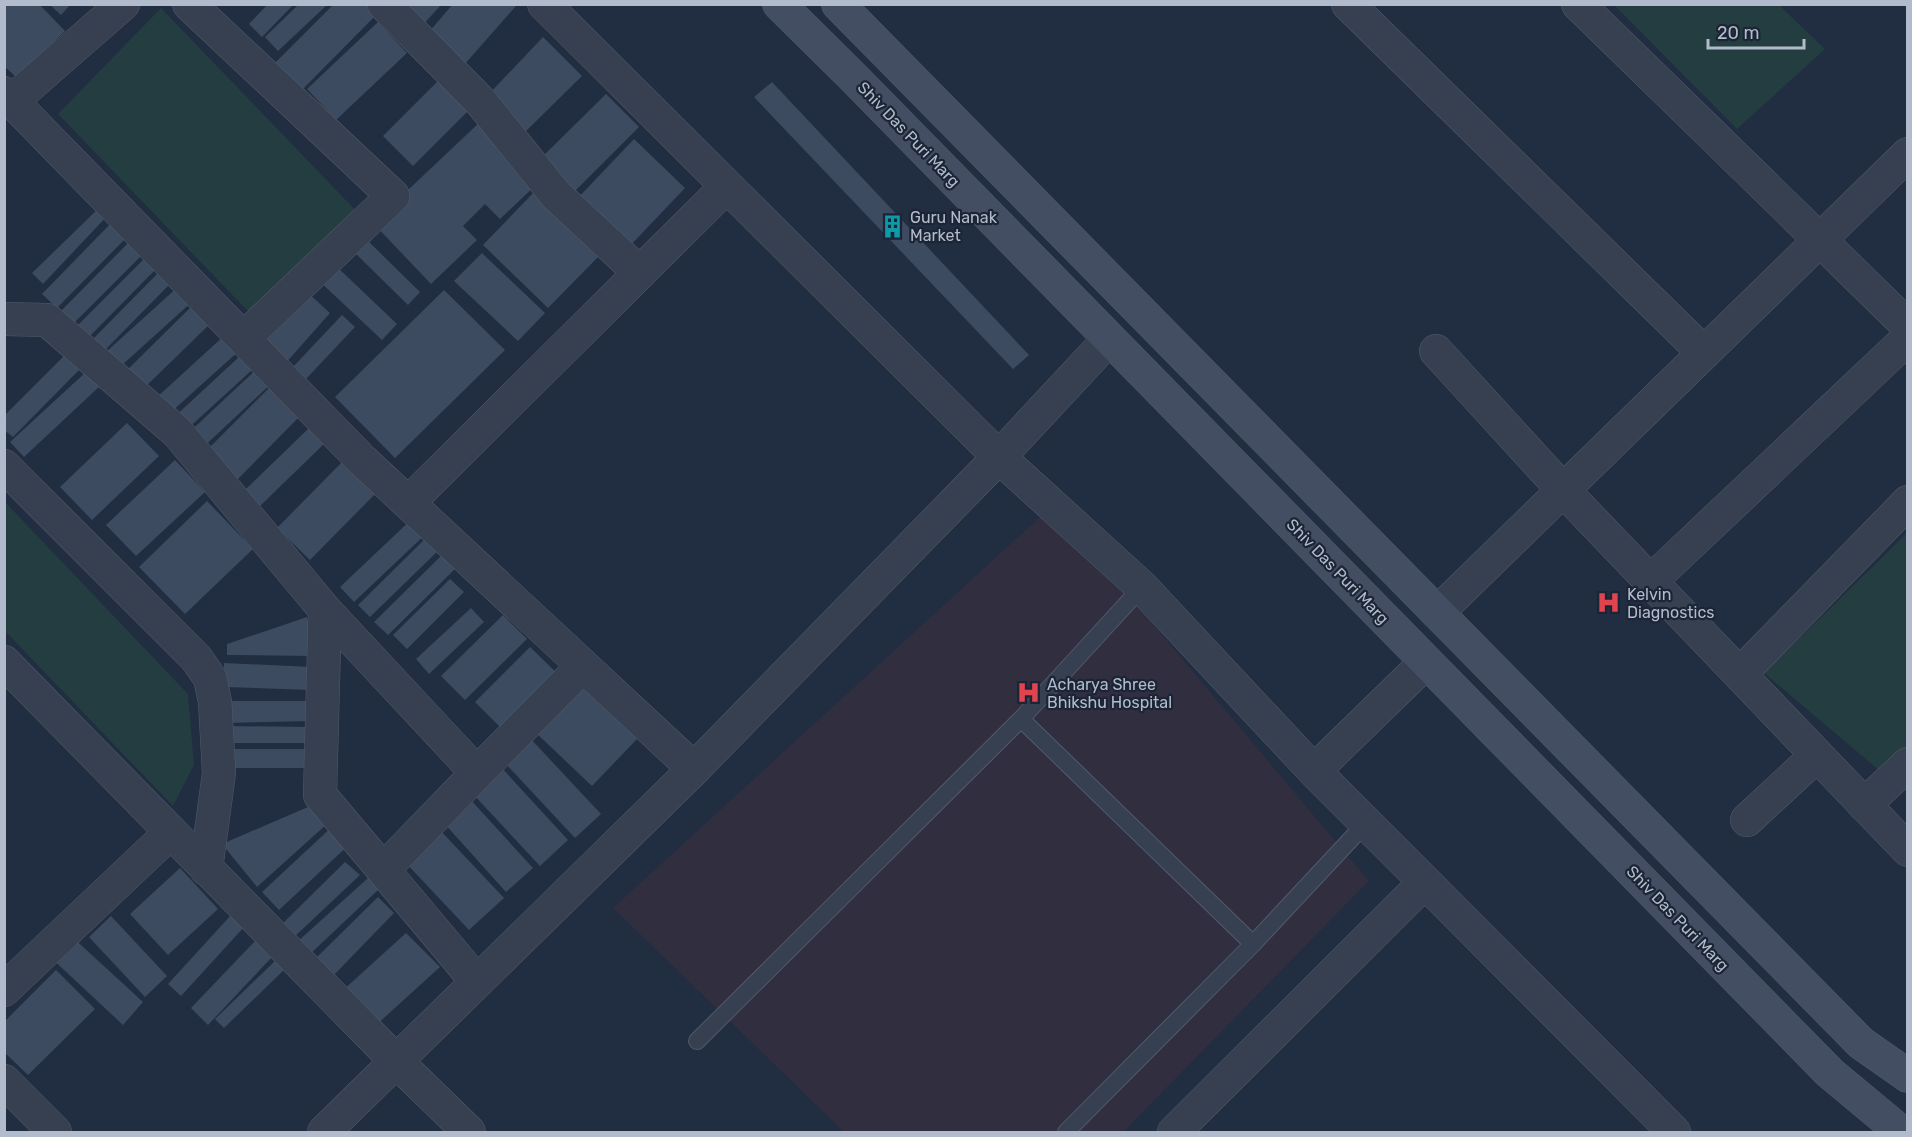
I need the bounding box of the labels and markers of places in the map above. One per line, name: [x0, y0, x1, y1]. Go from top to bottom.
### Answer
place label: Guru Nanak Market: [910, 208, 998, 245]
building icon: Guru Nanak Market: [879, 213, 905, 239]
place label: Kelvin Diagnostics: [1627, 585, 1714, 622]
hospital icon: Kelvin Diagnostics: [1596, 590, 1622, 616]
place label: Acharya Shree Bhikshu Hospital: [1047, 675, 1172, 712]
hospital icon: Acharya Shree Bhikshu Hospital: [1016, 680, 1042, 706]

